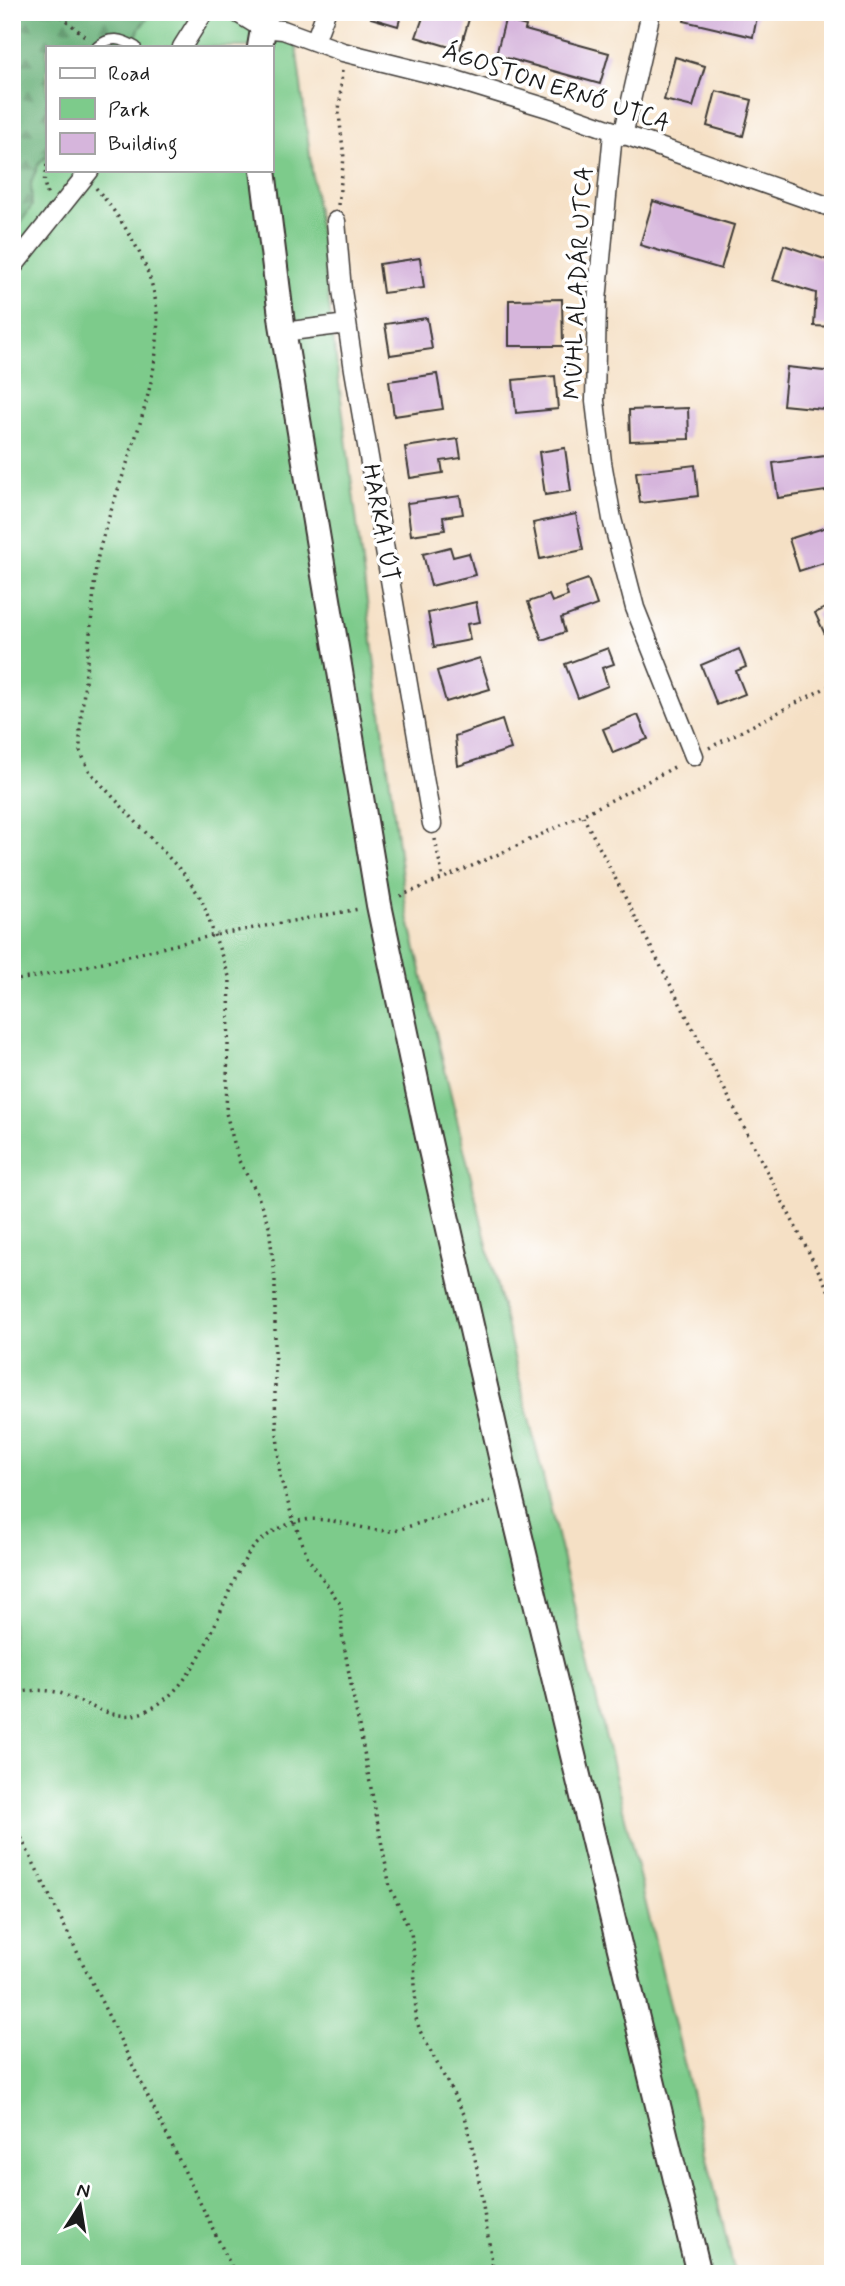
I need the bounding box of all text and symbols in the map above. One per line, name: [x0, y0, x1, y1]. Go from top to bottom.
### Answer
street label: ÁGOSTON ERNŐ UTCA: [438, 36, 674, 139]
legend: [46, 46, 273, 172]
text: Road: [108, 60, 150, 88]
text: Park: [108, 96, 150, 124]
text: Building: [108, 130, 178, 160]
street label: MÜHL ALADÁR UTCA: [556, 166, 601, 400]
street label: HARKAI ÚT: [354, 462, 406, 584]
north arrow: [46, 2170, 116, 2240]
text: N: [74, 2177, 92, 2204]

